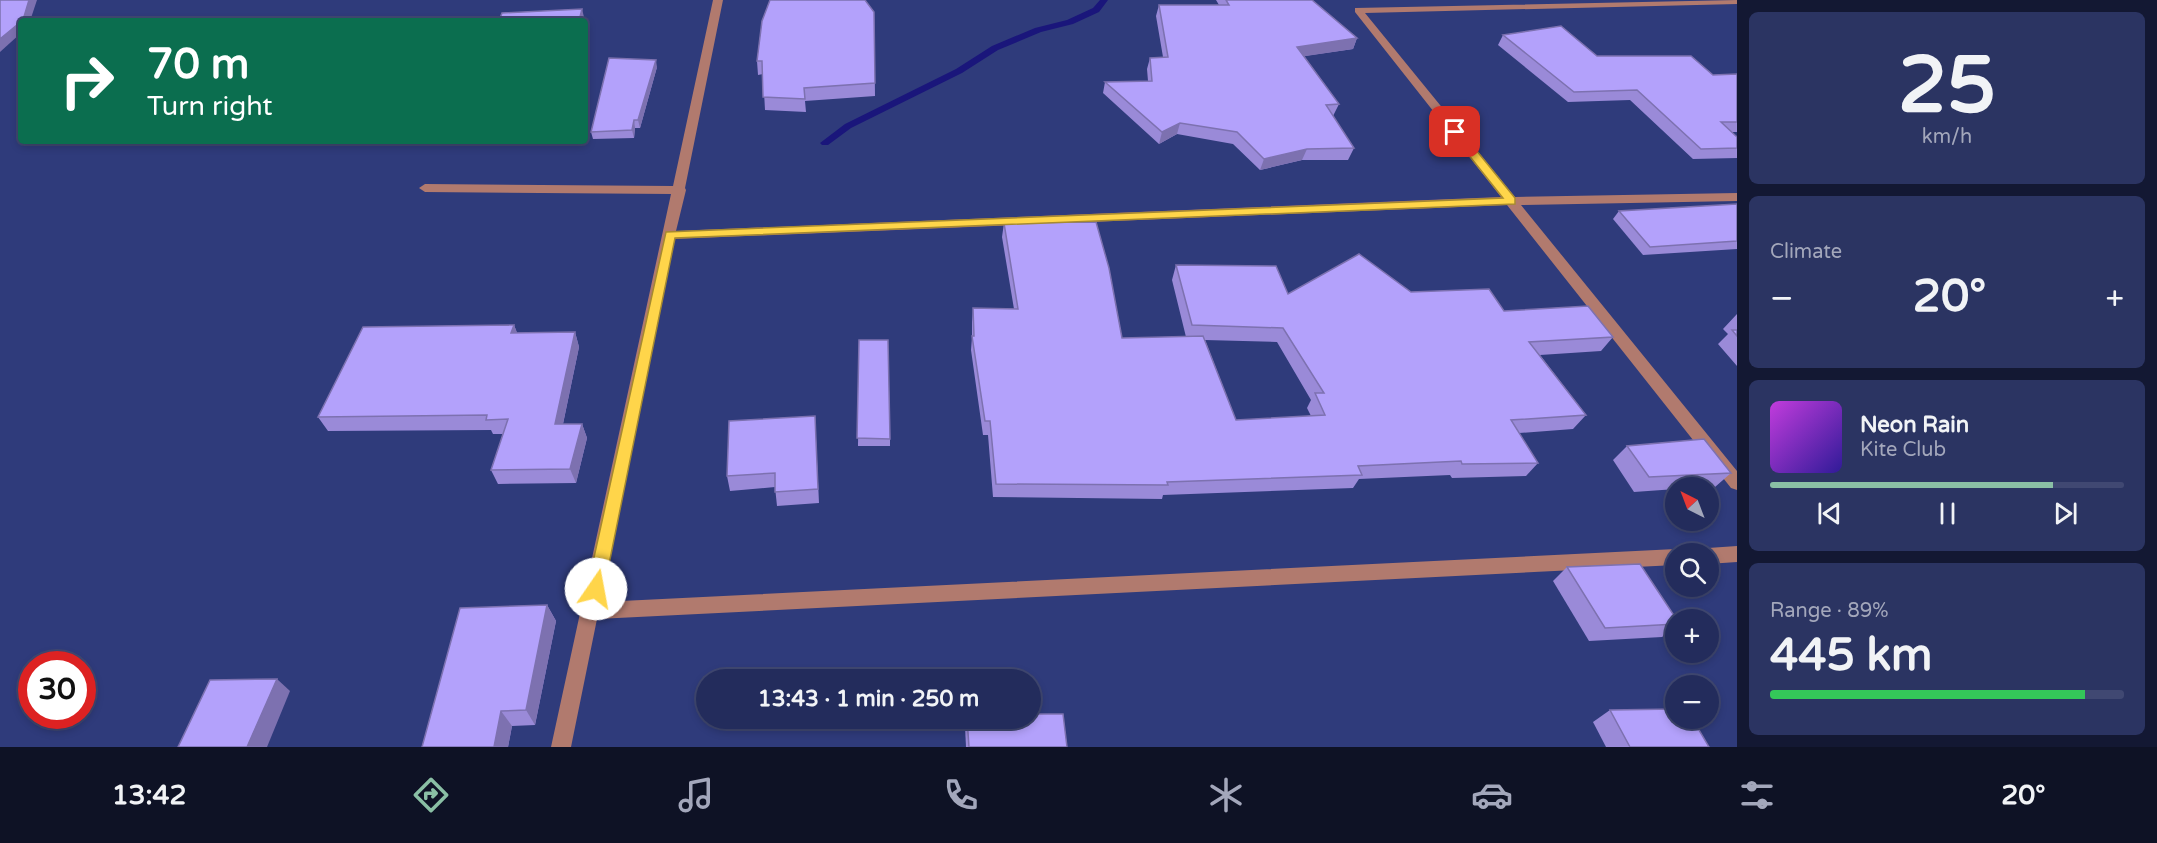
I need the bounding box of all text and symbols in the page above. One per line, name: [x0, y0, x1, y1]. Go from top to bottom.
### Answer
text: 70 m: [147, 39, 249, 90]
text: 25: [1898, 39, 1996, 133]
icon: right: [48, 42, 126, 120]
text: Turn right: [147, 90, 273, 123]
pin: [1429, 106, 1480, 157]
icon: arrive: [1438, 115, 1471, 148]
text: km/h: [1922, 125, 1972, 149]
text: Climate: [1770, 240, 1842, 264]
text: 20°: [1913, 270, 1986, 324]
text: −: [1770, 279, 1794, 318]
text: +: [2105, 279, 2124, 318]
text: Neon Rain: [1860, 412, 1969, 438]
text: Kite Club: [1860, 438, 1946, 462]
north arrow: [1665, 477, 1719, 531]
map controls: [1665, 477, 1719, 729]
icon: previous: [1813, 497, 1846, 530]
icon: pause: [1931, 497, 1964, 530]
icon: next: [2049, 497, 2082, 530]
button: search: [1665, 543, 1719, 597]
position arrow: [564, 557, 628, 621]
text: Range · 89%: [1770, 599, 1889, 623]
button: +: [1665, 609, 1719, 663]
text: 445 km: [1770, 629, 1932, 683]
speed limit sign: 30: [18, 651, 96, 729]
button: −: [1665, 675, 1719, 729]
text: 13:43 · 1 min · 250 m: [758, 686, 979, 712]
icon: directions: [410, 774, 452, 816]
icon: music: [675, 774, 717, 816]
icon: phone: [940, 774, 982, 816]
icon: climate: [1205, 774, 1247, 816]
icon: car: [1471, 774, 1513, 816]
icon: filters: [1736, 774, 1778, 816]
text: 13:42: [112, 779, 186, 812]
text: 20°: [2001, 779, 2045, 812]

